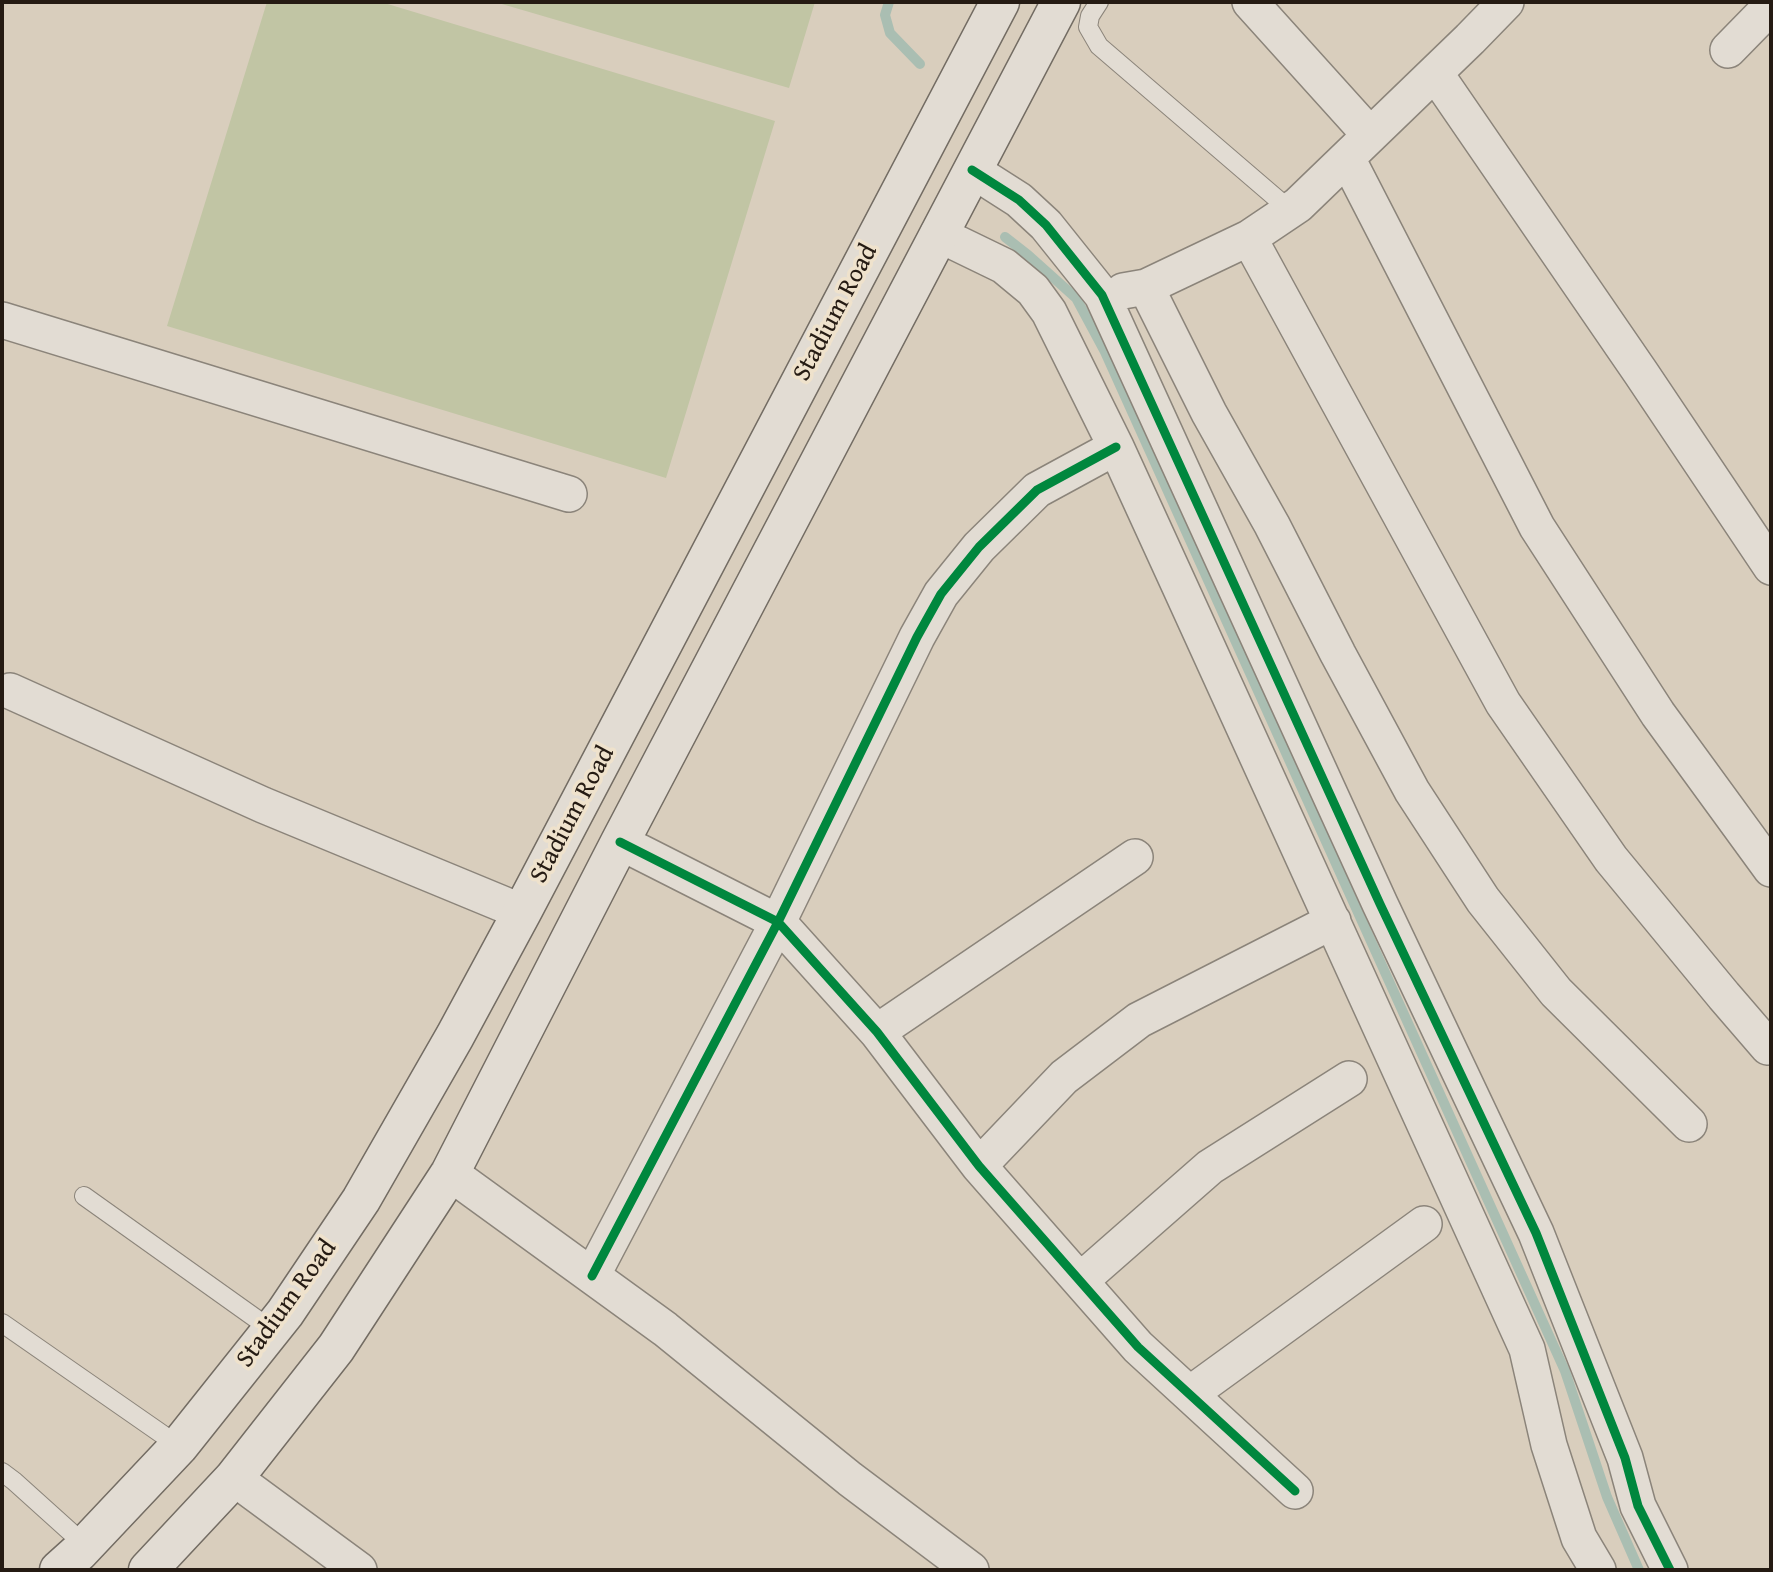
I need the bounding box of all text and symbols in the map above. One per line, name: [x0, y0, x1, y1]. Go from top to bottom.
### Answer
street label: Stadium Road: [787, 239, 885, 387]
street label: Stadium Road: [524, 741, 622, 889]
street label: Stadium Road: [230, 1234, 344, 1374]

